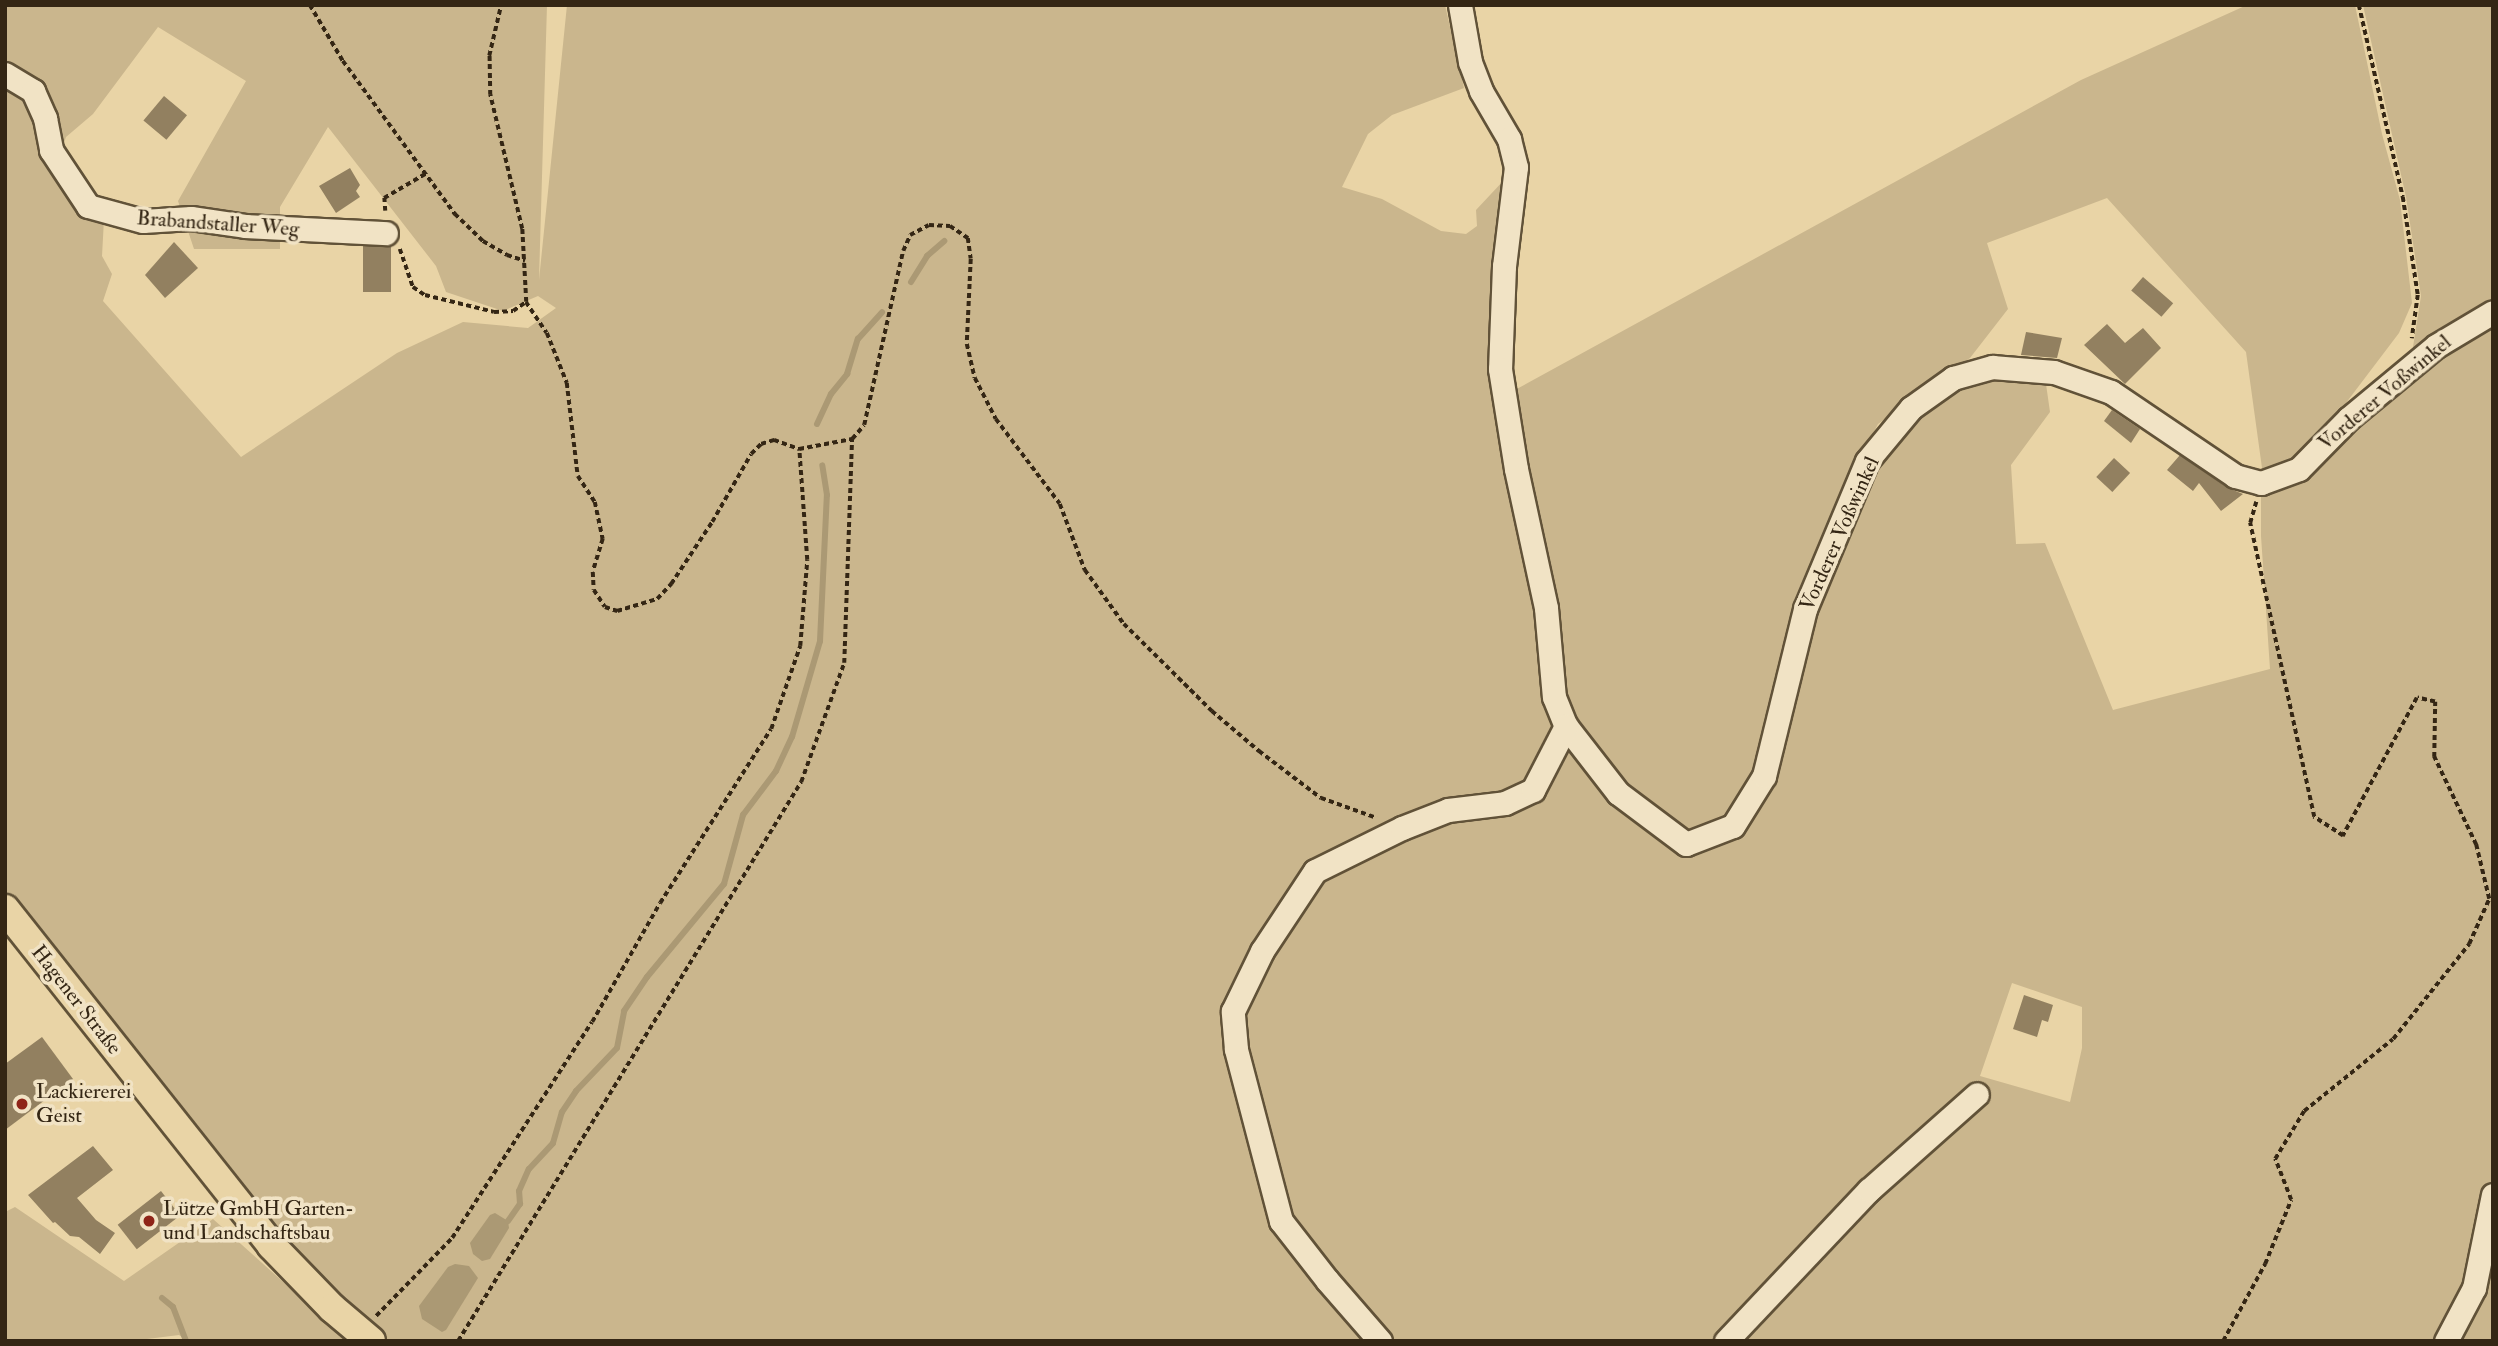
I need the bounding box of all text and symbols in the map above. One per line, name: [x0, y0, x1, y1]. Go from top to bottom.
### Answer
street label: Brabandstaller Weg: [136, 206, 300, 242]
street label: Vorderer Voßwinkel: [2313, 330, 2457, 456]
street label: Vorderer Voßwinkel: [1795, 453, 1885, 615]
street label: Hagener Straße: [25, 940, 127, 1060]
place label: Lackiererei Geist: [36, 1079, 131, 1129]
marker: Lackiererei Geist: [14, 1096, 30, 1112]
place label: Lütze GmbH Garten- und Landschaftsbau: [163, 1196, 354, 1246]
marker: Lütze GmbH Garten- und Landschaftsbau: [141, 1213, 157, 1229]

